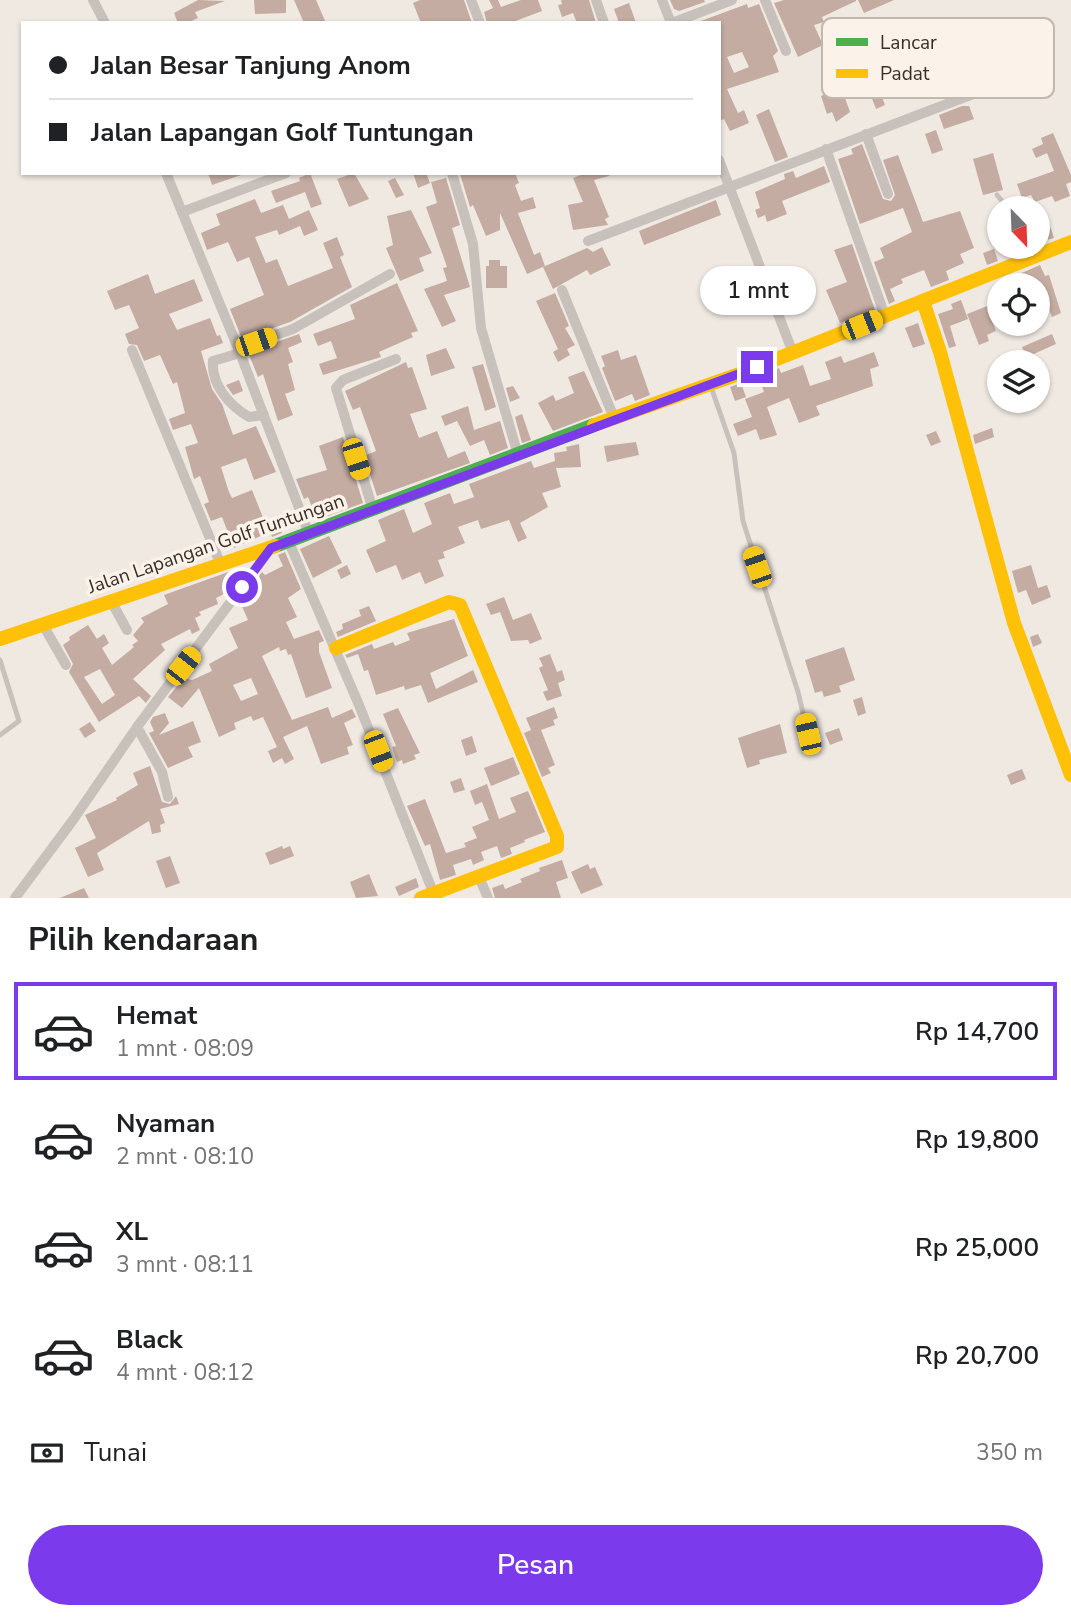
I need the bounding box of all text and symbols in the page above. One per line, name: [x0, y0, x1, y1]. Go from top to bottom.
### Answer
legend: [822, 18, 1054, 98]
text: Lancar: [880, 30, 937, 56]
text: Jalan Besar Tanjung Anom: [91, 48, 411, 83]
text: Padat: [880, 61, 930, 87]
text: Jalan Lapangan Golf Tuntungan: [91, 115, 474, 150]
north arrow: [987, 196, 1050, 259]
map controls: [987, 196, 1050, 413]
callout: 1 mnt: [699, 266, 815, 314]
button: locate: [987, 273, 1050, 336]
text: 1 mnt: [727, 275, 789, 306]
car: [839, 307, 886, 343]
car: [233, 325, 280, 359]
button: layers: [987, 350, 1050, 413]
route end: [741, 351, 773, 383]
car: [340, 436, 373, 482]
street label: Jalan Lapangan Golf Tuntungan: [83, 488, 348, 600]
car: [741, 544, 774, 590]
route start: [226, 571, 258, 603]
car: [162, 643, 205, 689]
car: [794, 711, 823, 757]
car: [361, 728, 396, 774]
text: Pilih kendaraan: [28, 918, 258, 961]
text: Hemat: [116, 998, 197, 1033]
icon: car: [32, 1000, 95, 1063]
text: Rp 14,700: [915, 1014, 1039, 1049]
text: 1 mnt · 08:09: [116, 1033, 254, 1064]
text: Nyaman: [116, 1106, 215, 1141]
icon: car: [32, 1108, 95, 1171]
text: Rp 19,800: [915, 1122, 1039, 1157]
text: 2 mnt · 08:10: [116, 1141, 254, 1172]
text: XL: [116, 1214, 148, 1249]
icon: car: [32, 1216, 95, 1279]
text: Rp 25,000: [915, 1230, 1039, 1265]
text: 3 mnt · 08:11: [116, 1249, 254, 1280]
text: Black: [116, 1322, 183, 1357]
icon: car: [32, 1324, 95, 1387]
text: Rp 20,700: [915, 1338, 1039, 1373]
text: 4 mnt · 08:12: [116, 1357, 254, 1388]
icon: cash: [28, 1434, 66, 1472]
text: Tunai: [84, 1435, 147, 1470]
text: 350 m: [976, 1437, 1043, 1468]
button: Pesan: [28, 1525, 1043, 1605]

